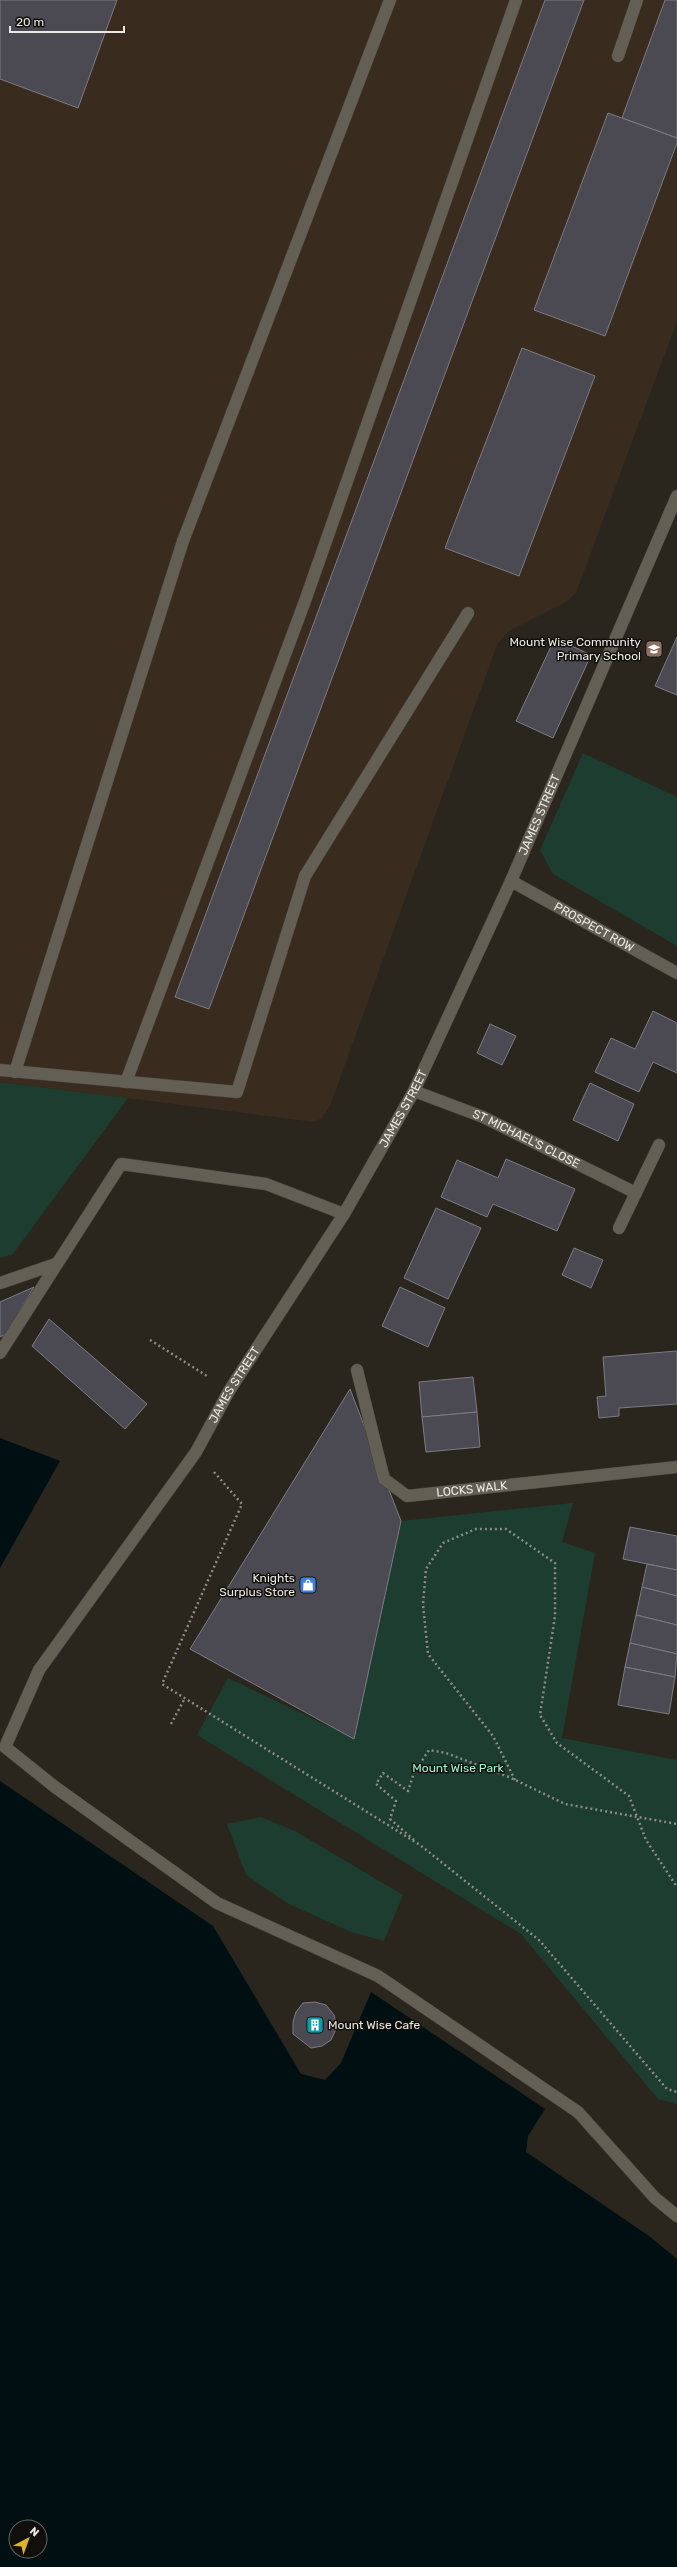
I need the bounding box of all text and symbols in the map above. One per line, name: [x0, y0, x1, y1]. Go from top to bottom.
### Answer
scale bar: [10, 8, 124, 34]
text: 20 m: [16, 15, 44, 29]
place label: Mount Wise Community Primary School: [510, 635, 641, 663]
school or university icon: Mount Wise Community Primary School: [644, 639, 664, 659]
street label: JAMES STREET: [516, 772, 563, 857]
street label: PROSPECT ROW: [552, 899, 637, 955]
street label: JAMES STREET: [376, 1067, 430, 1150]
street label: ST MICHAEL'S CLOSE: [471, 1107, 582, 1171]
street label: JAMES STREET: [206, 1344, 263, 1425]
street label: LOCKS WALK: [436, 1478, 509, 1500]
place label: Knights Surplus Store: [219, 1571, 295, 1599]
shop icon: Knights Surplus Store: [298, 1575, 318, 1595]
park label: Mount Wise Park: [412, 1761, 505, 1775]
building icon: Mount Wise Cafe: [305, 2015, 325, 2035]
place label: Mount Wise Cafe: [328, 2018, 421, 2032]
north arrow: [8, 2519, 48, 2559]
text: N: [27, 2524, 42, 2539]

